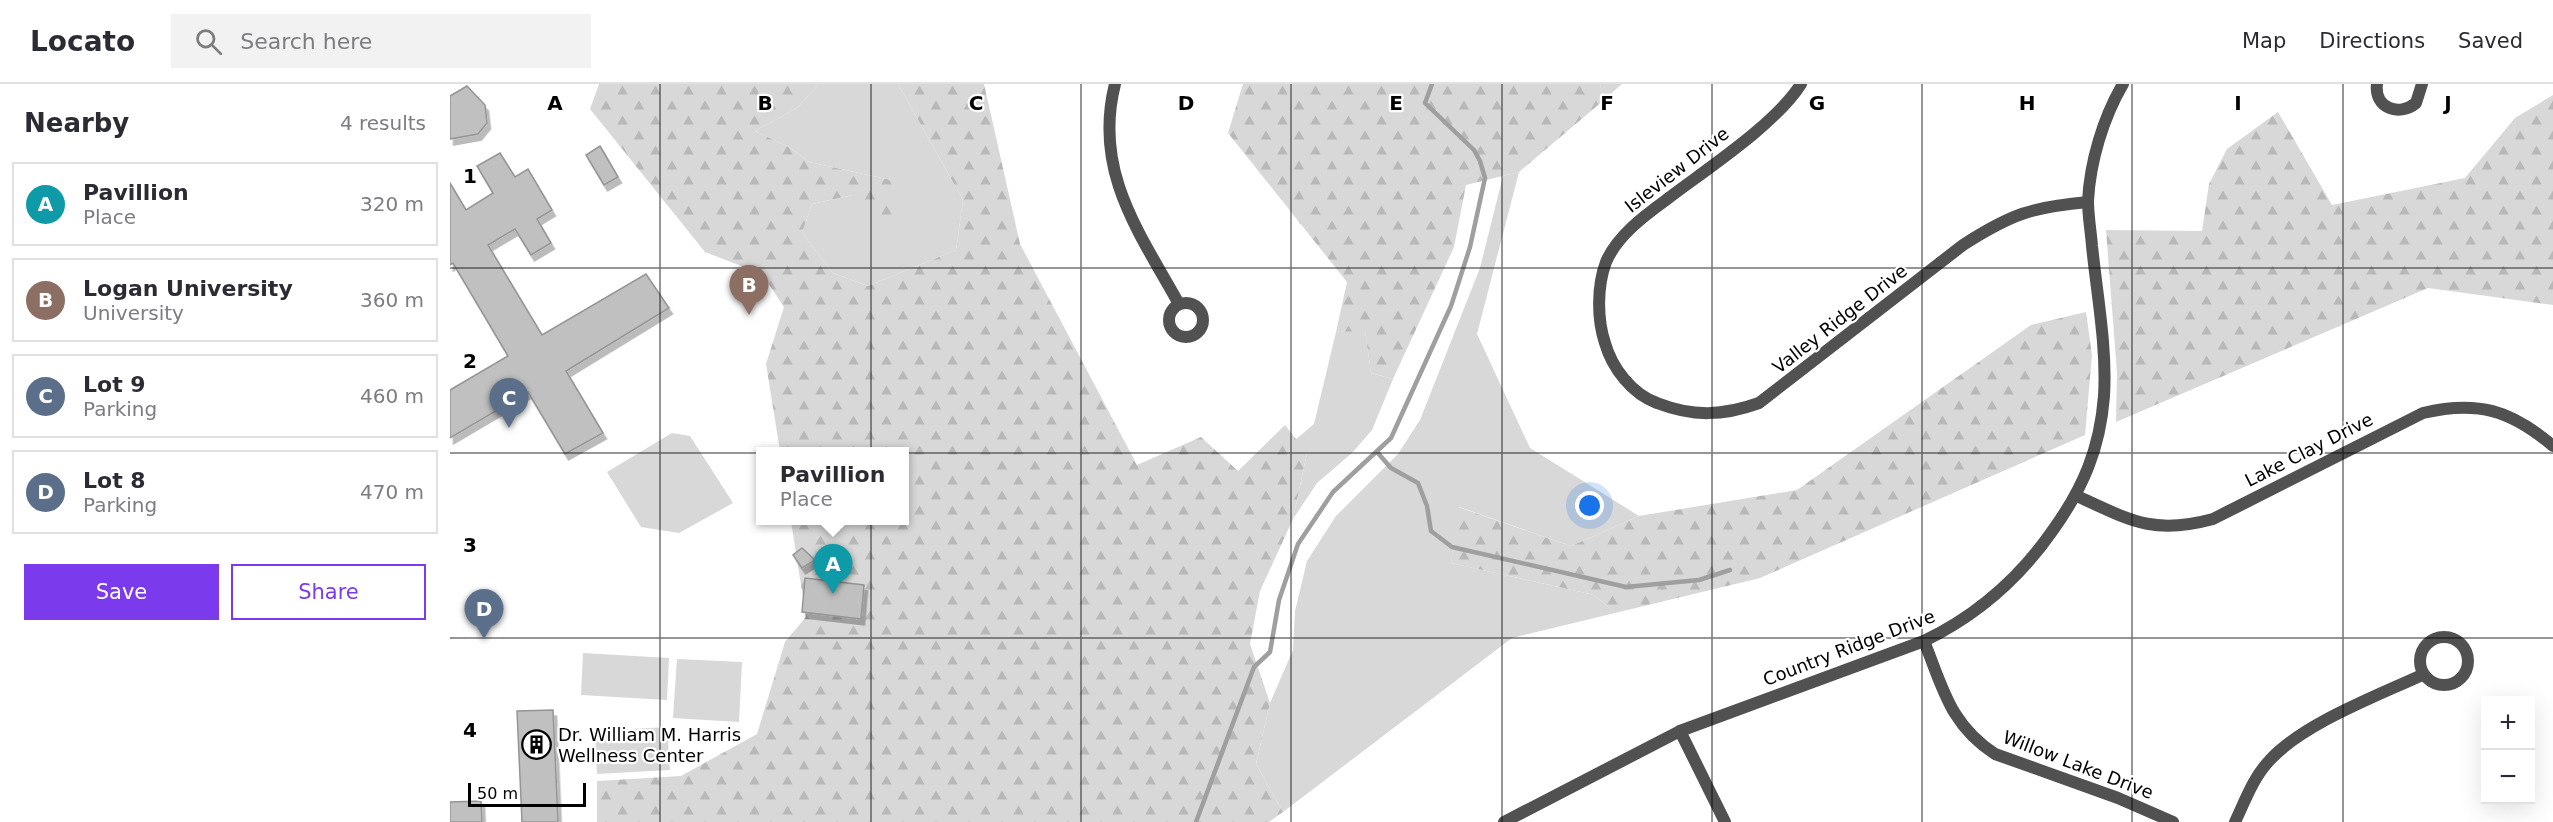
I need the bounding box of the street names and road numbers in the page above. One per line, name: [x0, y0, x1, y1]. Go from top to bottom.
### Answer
street label: Isleview Drive: [1621, 123, 1733, 217]
street label: Valley Ridge Drive: [1768, 260, 1911, 378]
street label: Lake Clay Drive: [2241, 408, 2376, 491]
street label: Country Ridge Drive: [1760, 605, 1938, 690]
street label: Willow Lake Drive: [2000, 726, 2156, 803]

